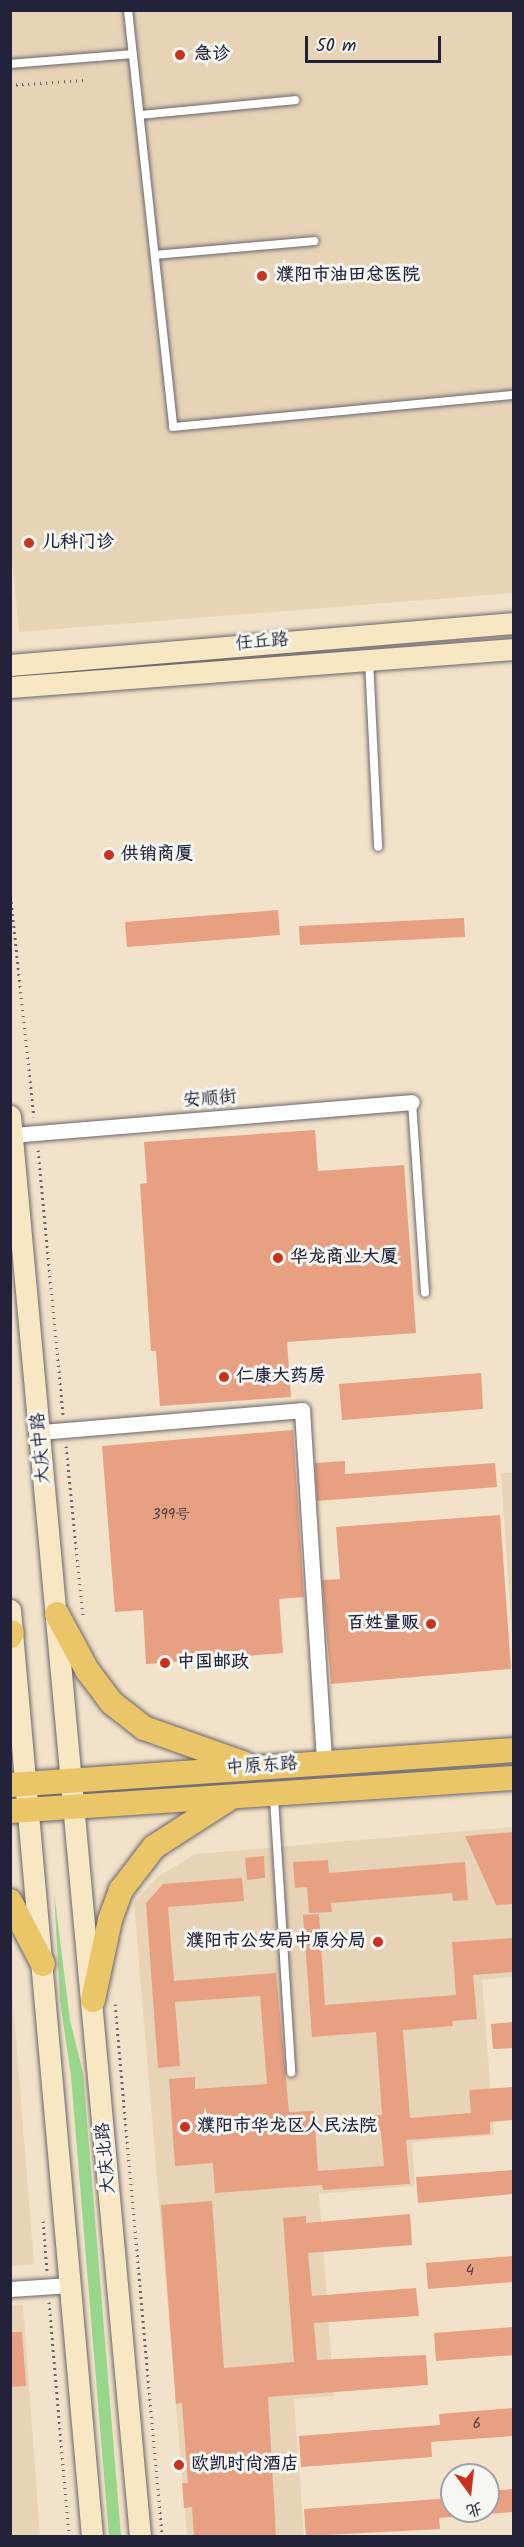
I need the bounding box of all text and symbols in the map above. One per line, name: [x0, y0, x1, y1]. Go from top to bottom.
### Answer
scale bar: [308, 24, 444, 62]
text: 50 m: [316, 32, 356, 61]
place label: 急诊: [194, 44, 230, 66]
marker: 急诊: [171, 46, 189, 64]
place label: 濮阳市油田总医院: [276, 265, 420, 287]
marker: 濮阳市油田总医院: [253, 267, 271, 285]
place label: 儿科门诊: [42, 532, 114, 554]
marker: 儿科门诊: [20, 534, 38, 552]
street label: 任丘路: [234, 630, 290, 656]
place label: 供销商厦: [121, 844, 193, 866]
marker: 供销商厦: [102, 848, 116, 862]
street label: 安顺街: [182, 1087, 238, 1113]
place label: 华龙商业大厦: [290, 1247, 398, 1269]
marker: 华龙商业大厦: [271, 1251, 285, 1265]
place label: 仁康大药房: [236, 1366, 326, 1388]
marker: 仁康大药房: [217, 1370, 231, 1384]
street label: 大庆中路: [28, 1411, 56, 1485]
house number: 399号: [152, 1507, 190, 1525]
place label: 百姓量贩: [347, 1613, 419, 1635]
marker: 百姓量贩: [424, 1617, 438, 1631]
place label: 中国邮政: [177, 1652, 249, 1674]
marker: 中国邮政: [158, 1656, 172, 1670]
street label: 中原东路: [225, 1754, 299, 1780]
place label: 濮阳市公安局中原分局: [186, 1931, 366, 1953]
marker: 濮阳市公安局中原分局: [371, 1935, 385, 1949]
place label: 濮阳市华龙区人民法院: [197, 2116, 377, 2138]
marker: 濮阳市华龙区人民法院: [178, 2120, 192, 2134]
street label: 大庆北路: [93, 2121, 121, 2195]
house number: 4: [466, 2263, 474, 2281]
house number: 6: [473, 2416, 481, 2434]
place label: 欧凯时尚酒店: [191, 2454, 299, 2476]
marker: 欧凯时尚酒店: [172, 2458, 186, 2472]
north arrow: [440, 2463, 500, 2523]
text: 北: [463, 2495, 485, 2523]

